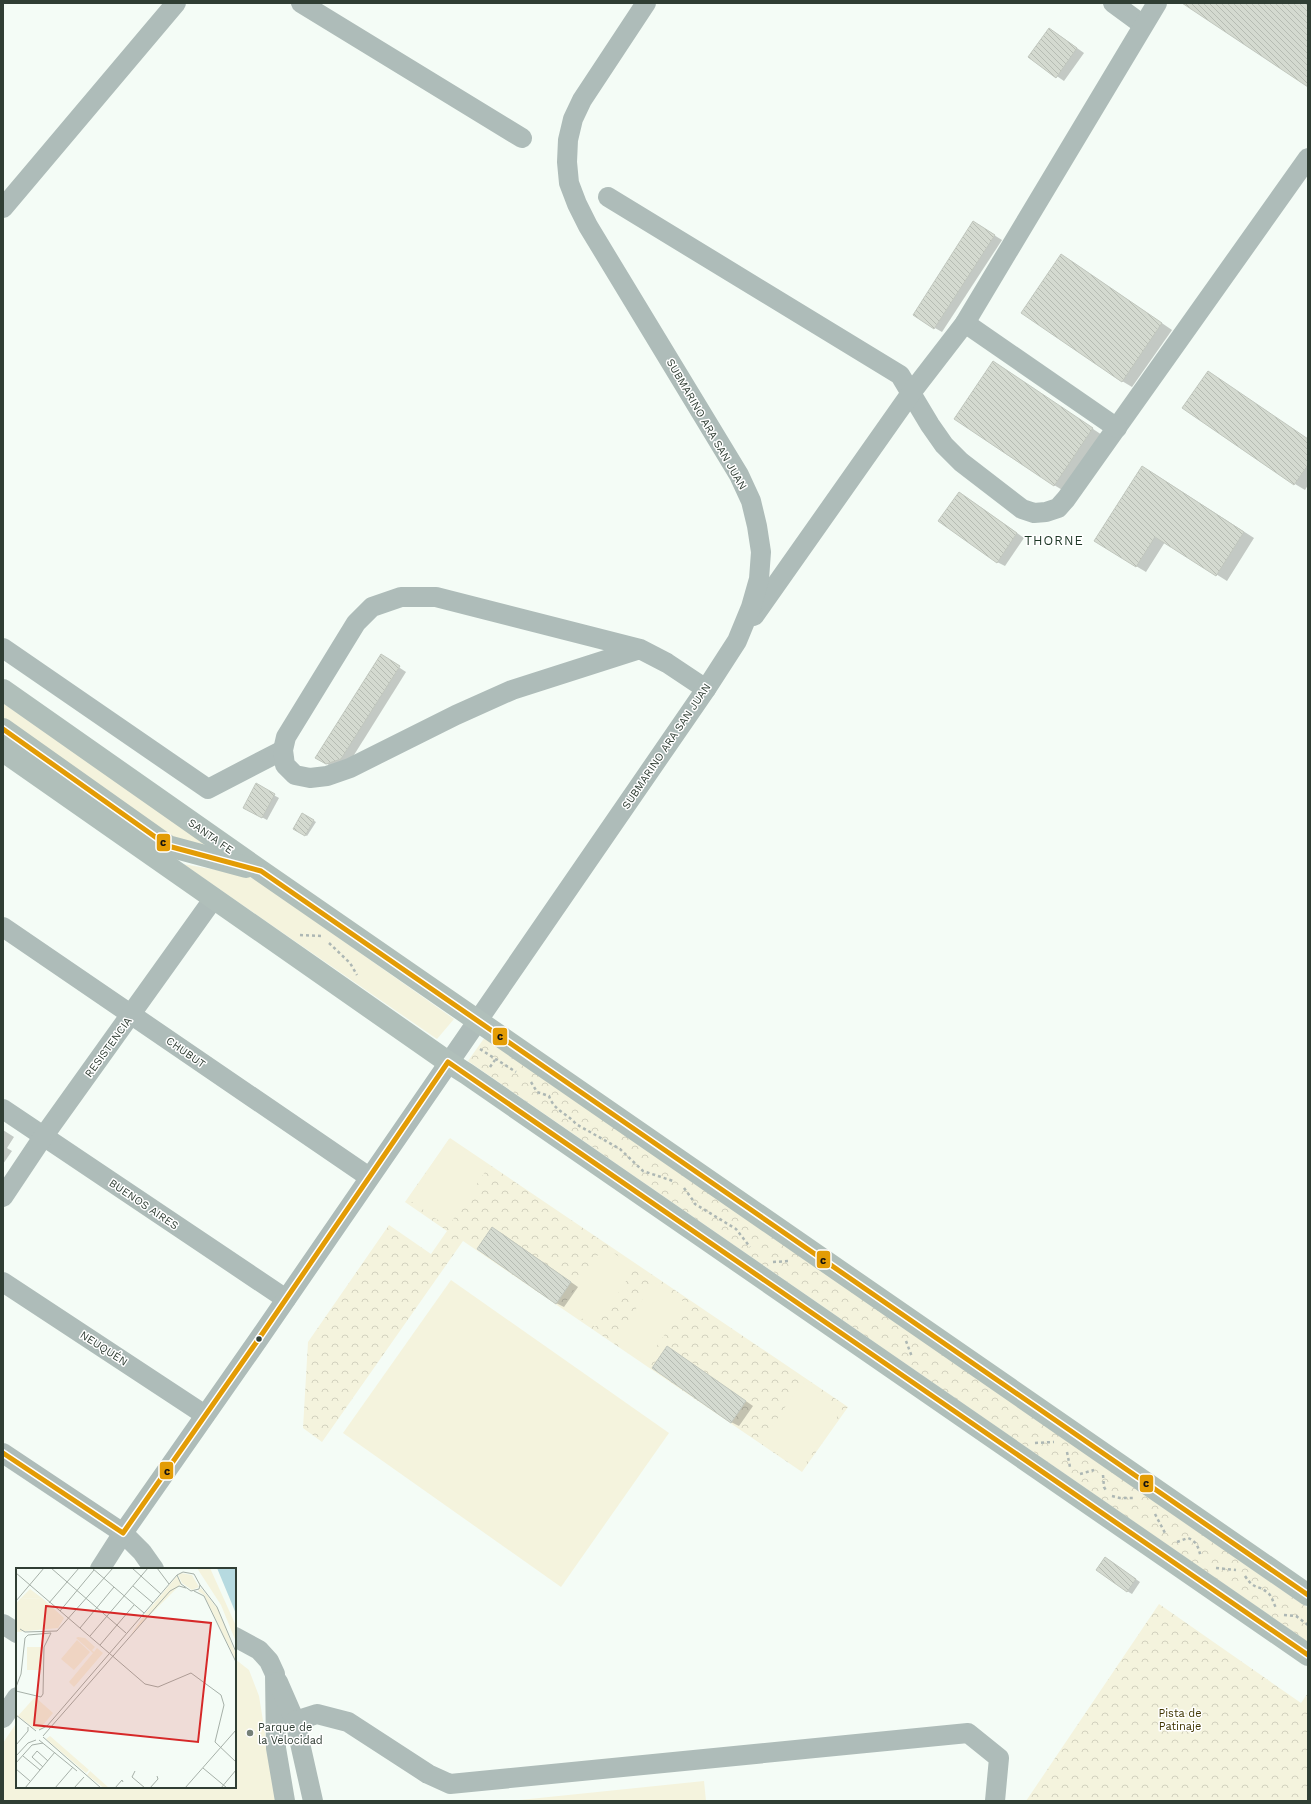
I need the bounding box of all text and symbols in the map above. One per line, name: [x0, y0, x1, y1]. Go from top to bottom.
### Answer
street label: SUBMARINO ARA SAN JUAN: [664, 357, 749, 492]
district label: THORNE: [1024, 533, 1084, 548]
street label: SUBMARINO ARA SAN JUAN: [619, 681, 713, 812]
street label: SANTA FE: [186, 816, 236, 857]
line badge: c: [156, 833, 171, 852]
text: c: [160, 836, 166, 849]
street label: RESISTENCIA: [82, 1015, 135, 1080]
line badge: c: [492, 1027, 508, 1046]
text: c: [497, 1030, 503, 1043]
street label: CHUBUT: [164, 1034, 208, 1071]
street label: BUENOS AIRES: [107, 1177, 181, 1232]
line badge: c: [816, 1250, 831, 1269]
text: c: [820, 1254, 826, 1267]
street label: NEUQUÉN: [78, 1327, 130, 1369]
unlabelled marker: [254, 1334, 264, 1344]
line badge: c: [159, 1461, 174, 1480]
text: c: [164, 1465, 170, 1478]
line badge: c: [1139, 1474, 1154, 1493]
text: c: [1143, 1477, 1149, 1490]
inset map: [16, 1568, 236, 1788]
park label: Pista de Patinaje: [1158, 1707, 1202, 1733]
place label: Parque de la Velocidad: [258, 1721, 323, 1747]
marker: Parque de la Velocidad: [245, 1728, 255, 1738]

